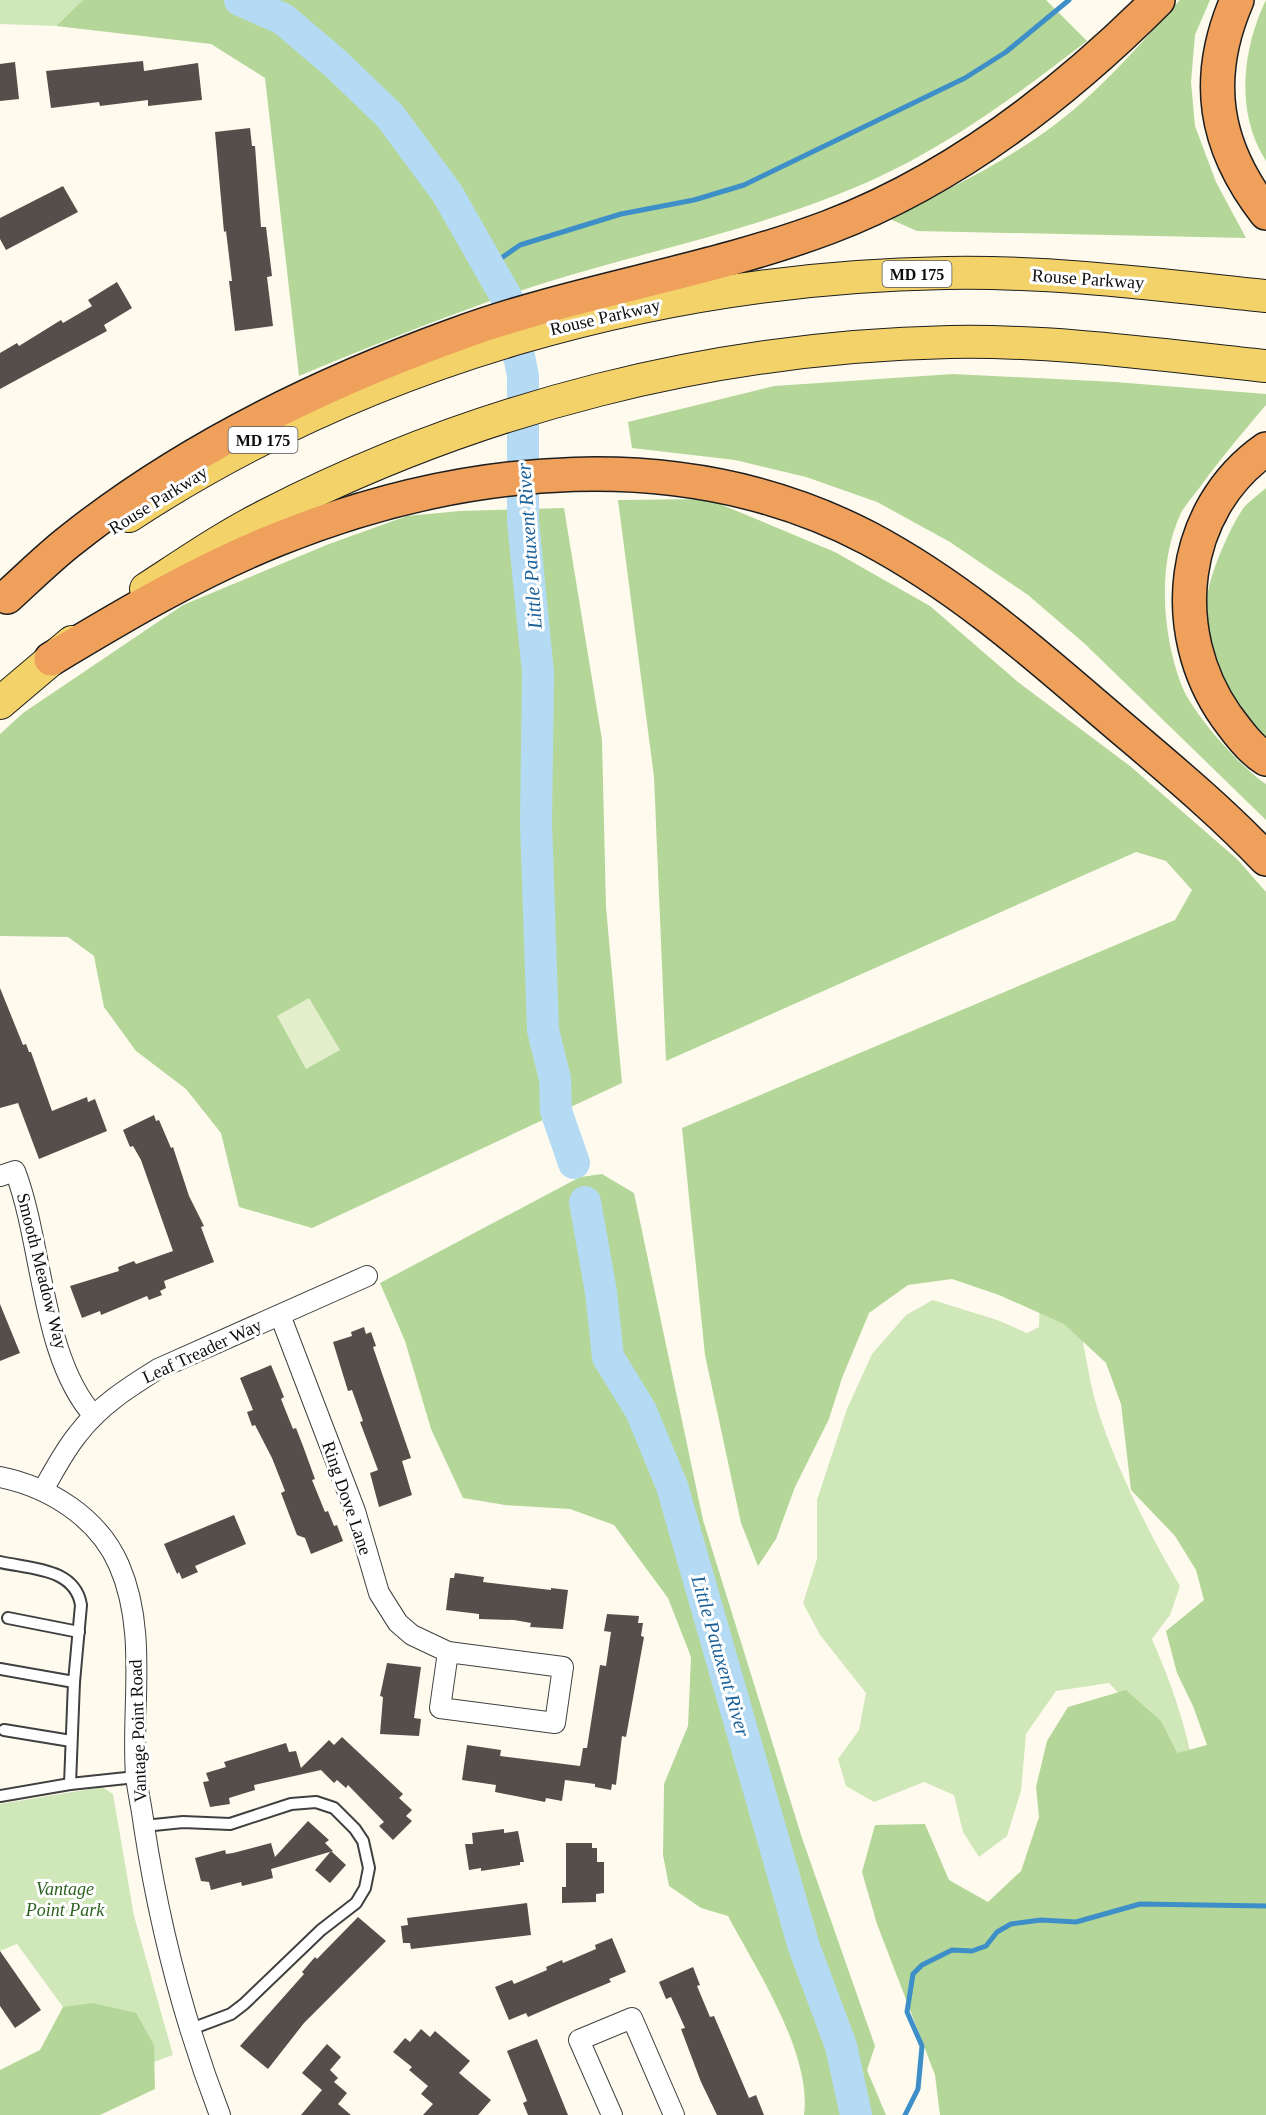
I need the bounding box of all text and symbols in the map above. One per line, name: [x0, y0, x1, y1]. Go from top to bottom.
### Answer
road number: MD 175: [882, 261, 952, 287]
street label: Rouse Parkway: [1031, 265, 1145, 293]
street label: Rouse Parkway: [548, 295, 662, 339]
road number: MD 175: [228, 427, 298, 453]
street label: Rouse Parkway: [105, 462, 211, 538]
water label: Little Patuxent River: [512, 462, 546, 631]
street label: Smooth Meadow Way: [13, 1191, 71, 1351]
street label: Leaf Treader Way: [139, 1315, 265, 1387]
street label: Ring Dove Lane: [318, 1439, 376, 1558]
water label: Little Patuxent River: [687, 1572, 755, 1739]
street label: Vantage Point Road: [126, 1659, 150, 1803]
park label: Vantage Point Park: [25, 1879, 105, 1920]

